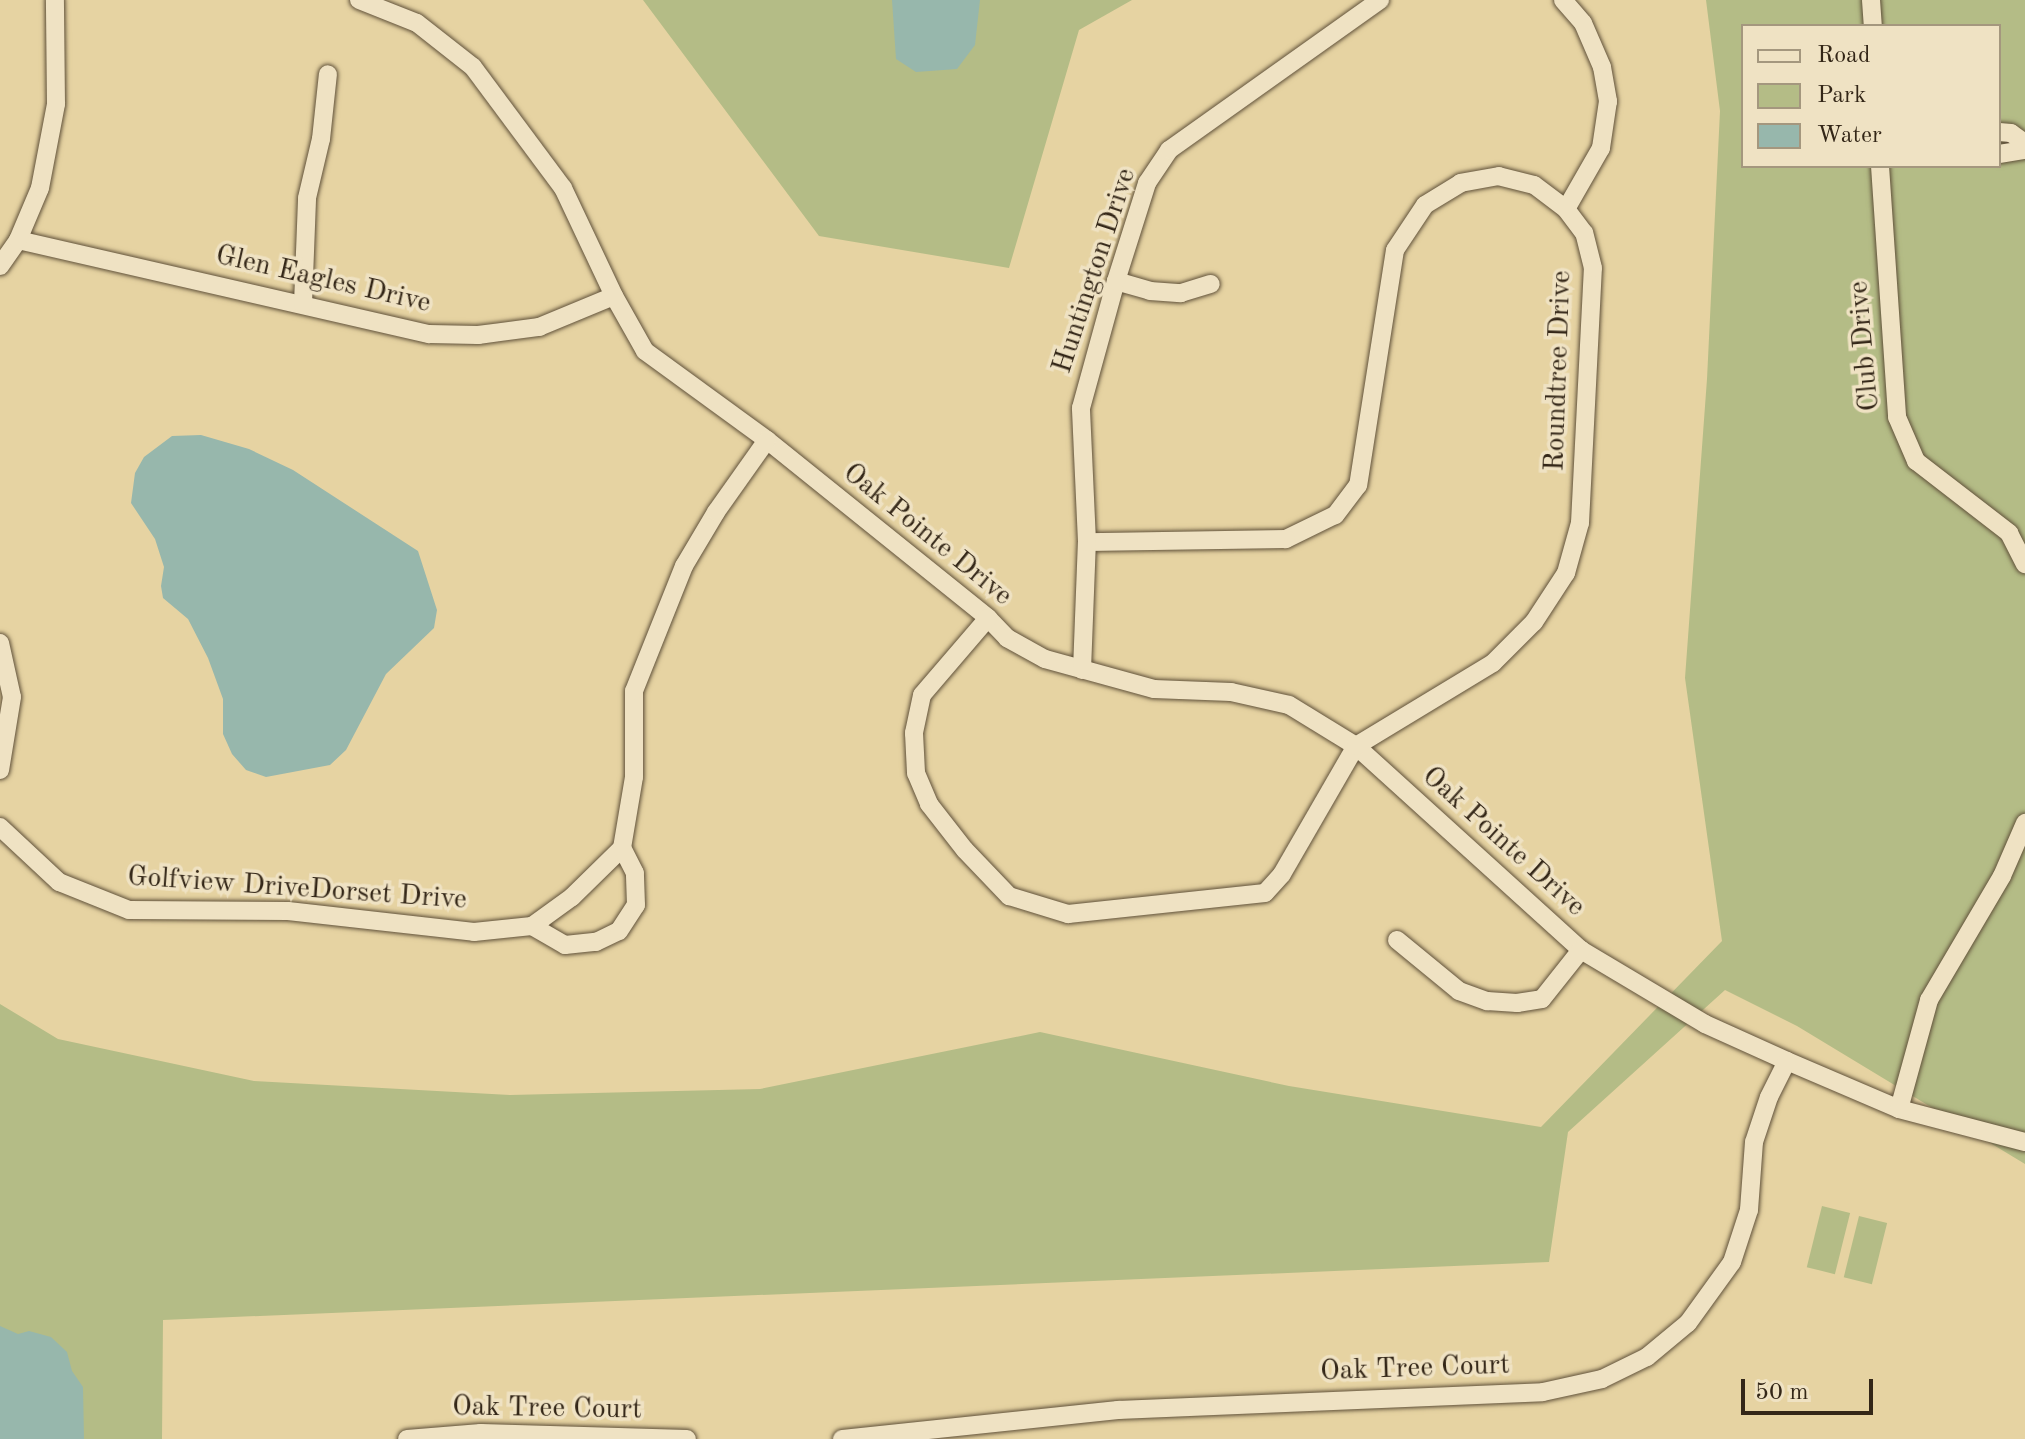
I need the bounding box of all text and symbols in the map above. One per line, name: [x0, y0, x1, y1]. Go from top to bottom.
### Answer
legend: [1741, 24, 2001, 168]
text: Road: [1817, 44, 1870, 68]
text: Park: [1817, 84, 1866, 108]
text: Water: [1817, 124, 1882, 148]
street label: Huntington Drive: [1046, 164, 1144, 378]
street label: Glen Eagles Drive: [212, 239, 434, 321]
street label: Roundtree Drive: [1539, 270, 1579, 472]
street label: Club Drive: [1843, 279, 1887, 413]
street label: Oak Pointe Drive: [836, 457, 1018, 613]
street label: Oak Pointe Drive: [1415, 760, 1591, 924]
street label: Golfview DriveDorset Drive: [126, 860, 468, 918]
street label: Oak Tree Court: [1320, 1349, 1510, 1389]
scale bar: [1745, 1363, 1877, 1413]
text: 50 m: [1755, 1381, 1809, 1405]
street label: Oak Tree Court: [452, 1391, 642, 1427]

